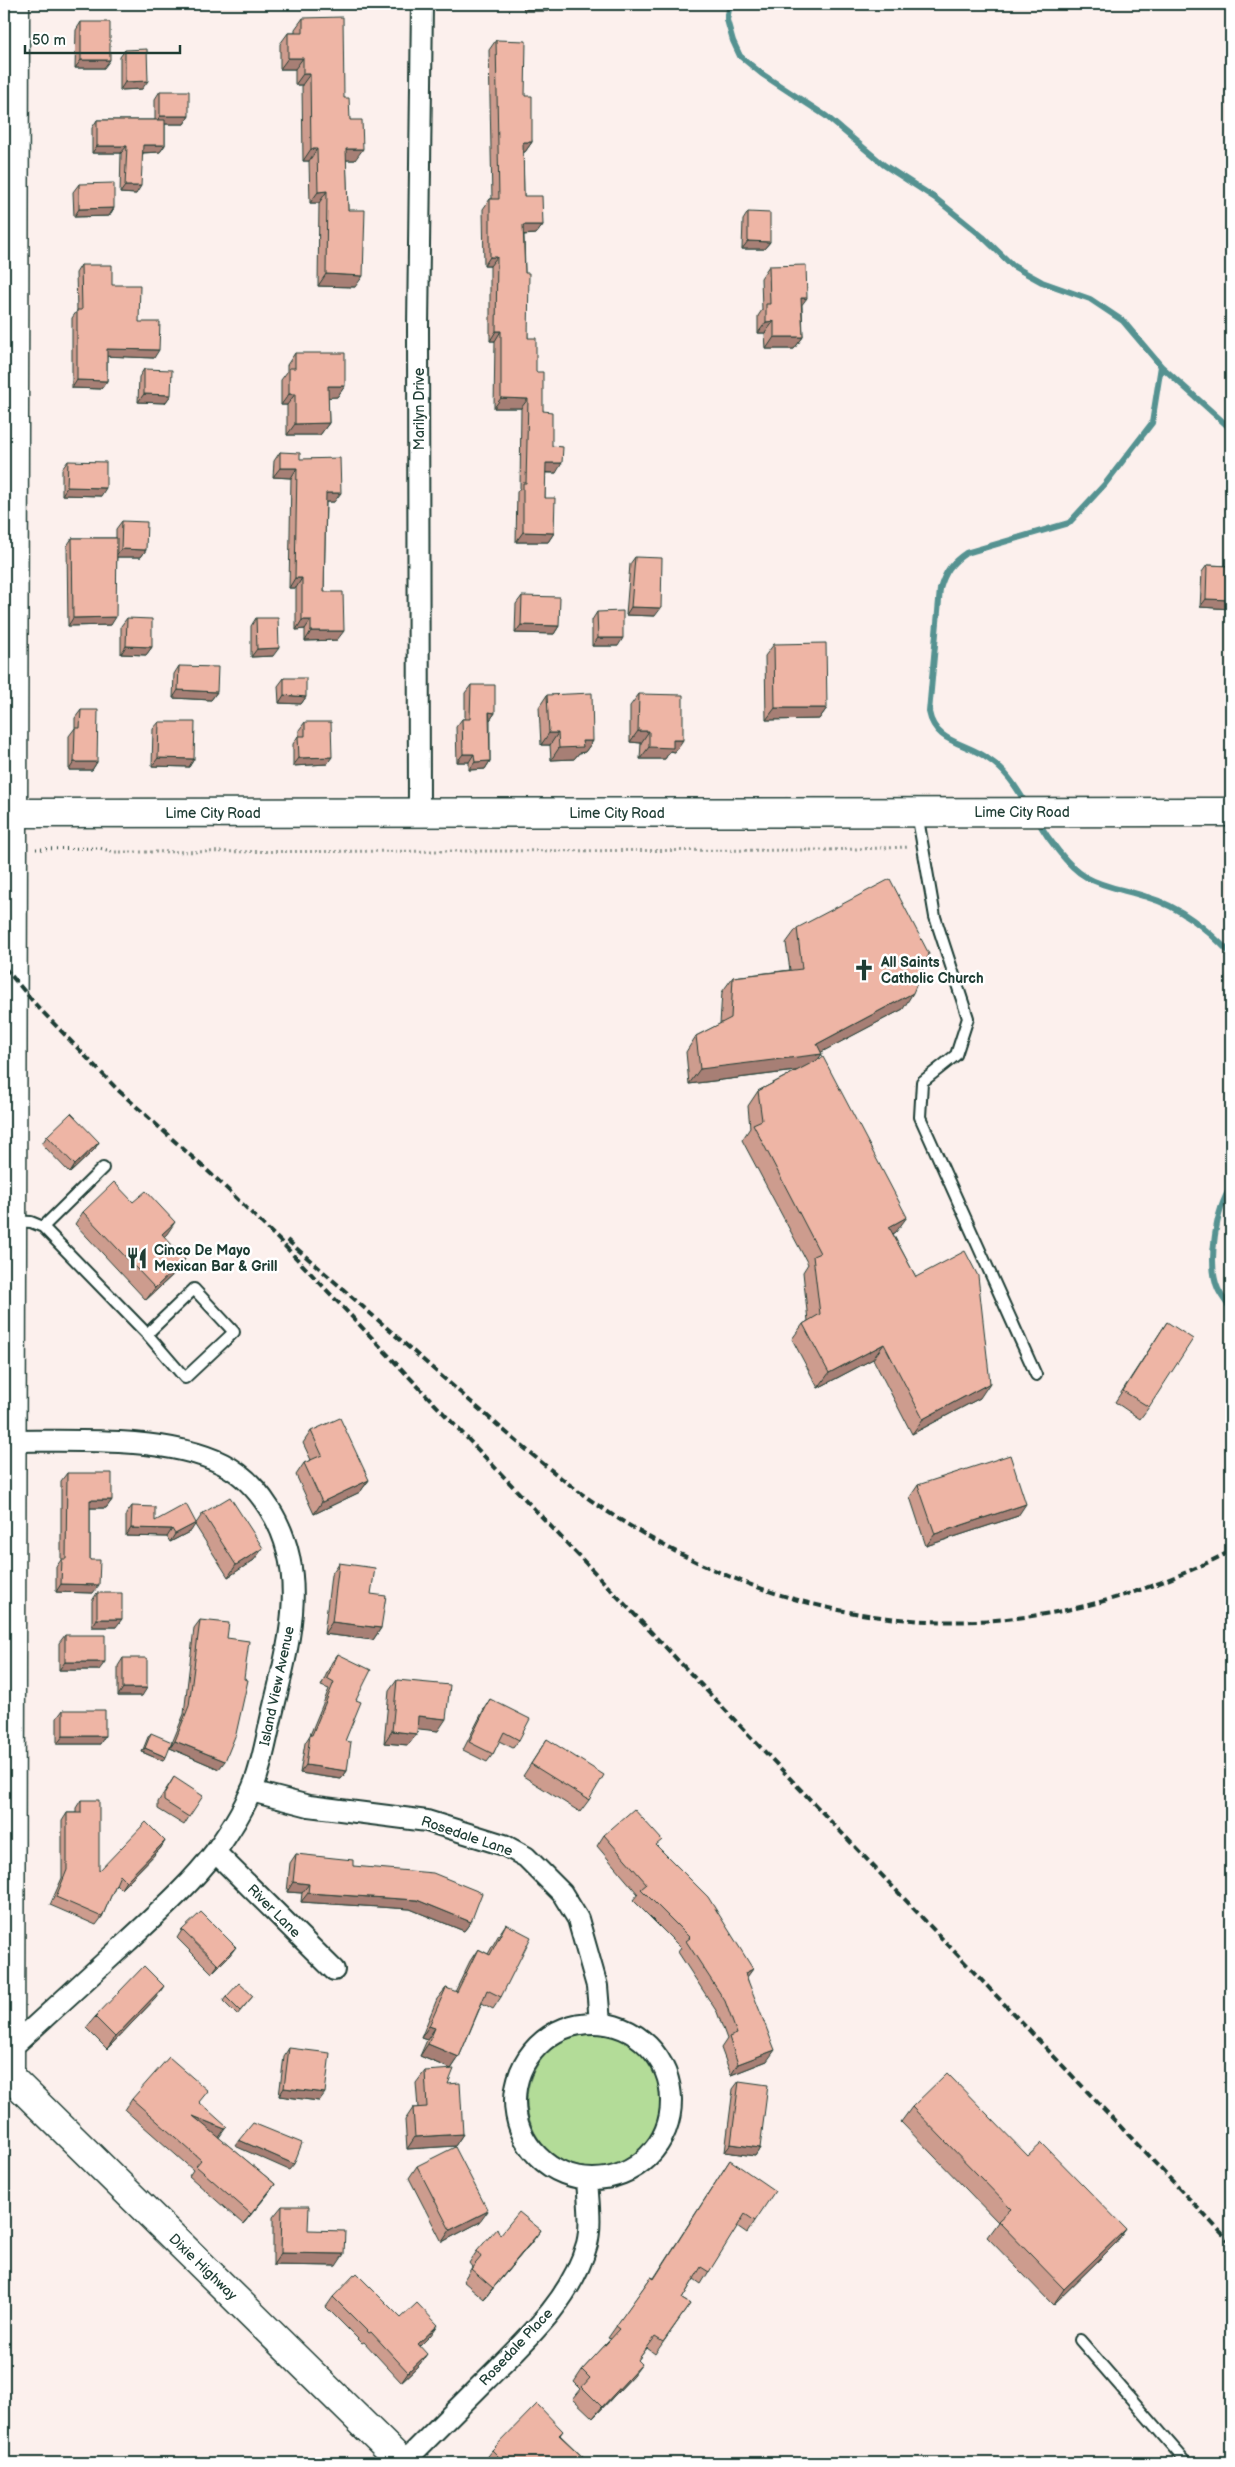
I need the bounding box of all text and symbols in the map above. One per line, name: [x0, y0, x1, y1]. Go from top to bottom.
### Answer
scale bar: [25, 22, 180, 54]
text: 50 m: [32, 31, 66, 50]
street label: Marilyn Drive: [411, 368, 428, 450]
street label: Lime City Road: [974, 804, 1070, 821]
street label: Lime City Road: [165, 805, 261, 822]
street label: Lime City Road: [569, 805, 665, 822]
place label: All Saints Catholic Church: [880, 954, 984, 987]
church icon: All Saints Catholic Church: [851, 957, 877, 983]
place label: Cinco De Mayo Mexican Bar & Grill: [154, 1242, 278, 1275]
restaurant icon: Cinco De Mayo Mexican Bar & Grill: [124, 1245, 150, 1271]
street label: Island View Avenue: [256, 1625, 298, 1747]
street label: Rosedale Lane: [419, 1812, 515, 1860]
street label: River Lane: [244, 1881, 304, 1941]
street label: Dixie Highway: [165, 2230, 241, 2304]
street label: Rosedale Place: [476, 2305, 556, 2389]

